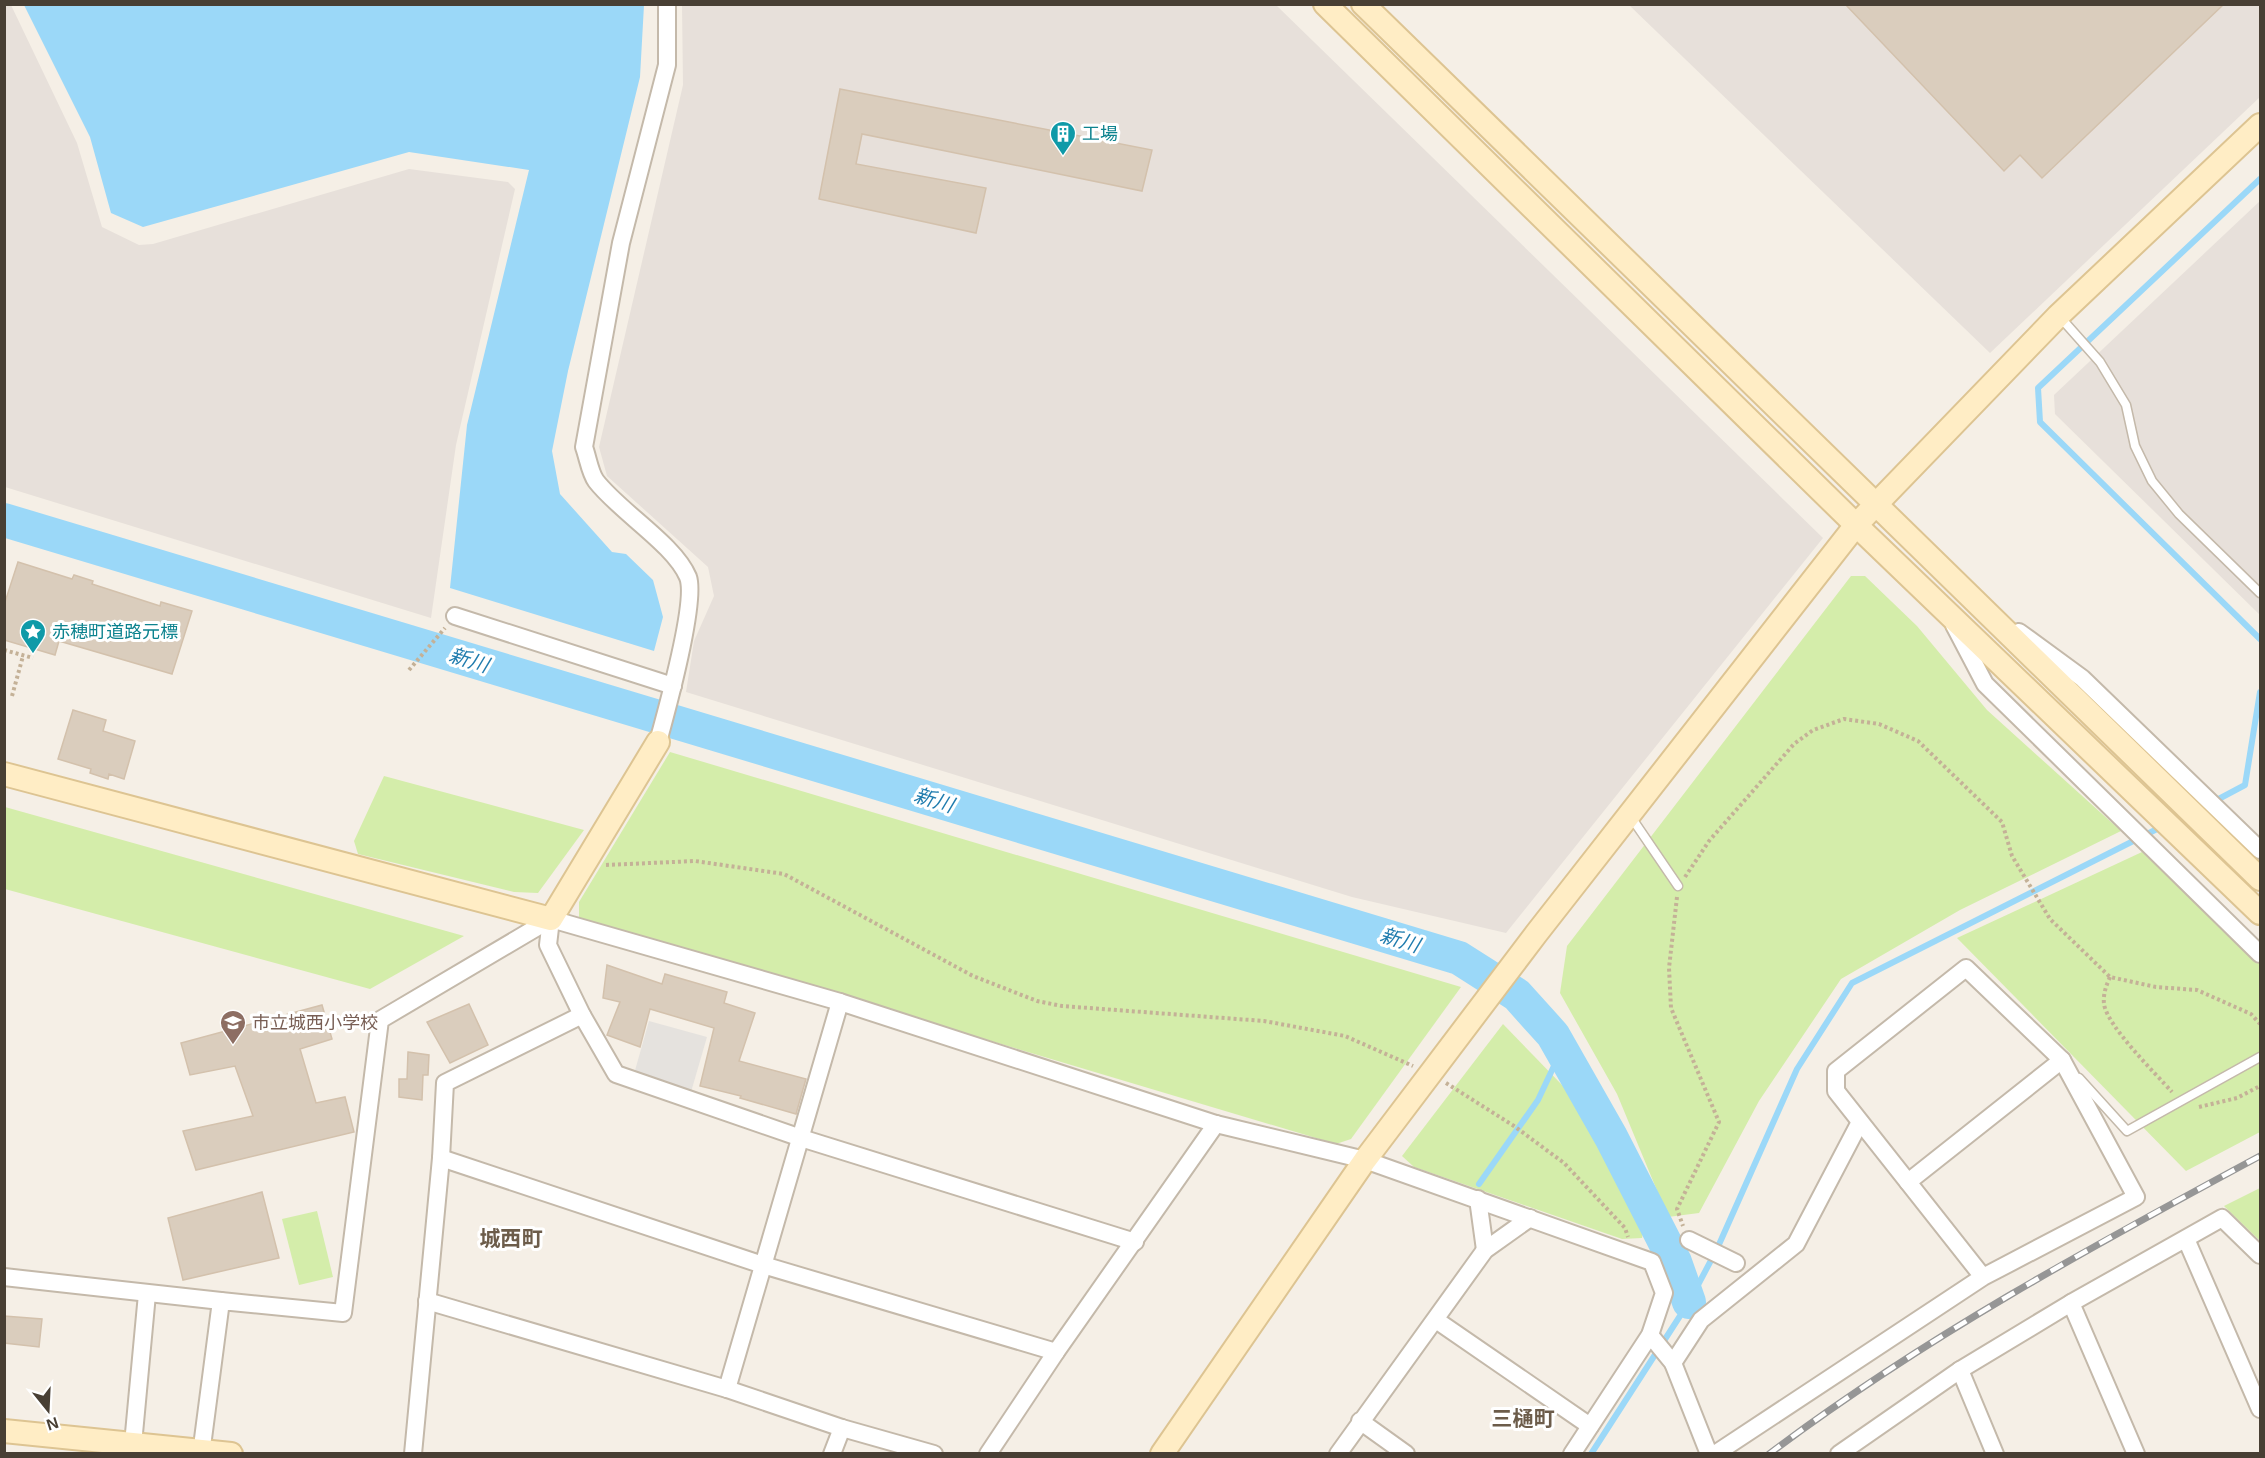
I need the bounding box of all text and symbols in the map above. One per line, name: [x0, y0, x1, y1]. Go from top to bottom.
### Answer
building icon: 工場: [1048, 119, 1078, 157]
place label: 工場: [1082, 124, 1118, 144]
place icon: 赤穂町道路元標: [18, 617, 48, 655]
place label: 赤穂町道路元標: [52, 622, 178, 642]
water label: 新川: [447, 644, 493, 677]
water label: 新川: [912, 784, 958, 817]
water label: 新川: [1378, 924, 1424, 957]
school or university icon: 市立城西小学校: [218, 1008, 248, 1046]
place label: 市立城西小学校: [252, 1013, 378, 1033]
district label: 城西町: [480, 1227, 543, 1250]
north arrow: [18, 1380, 78, 1440]
district label: 三樋町: [1492, 1407, 1555, 1430]
text: N: [44, 1414, 61, 1434]

